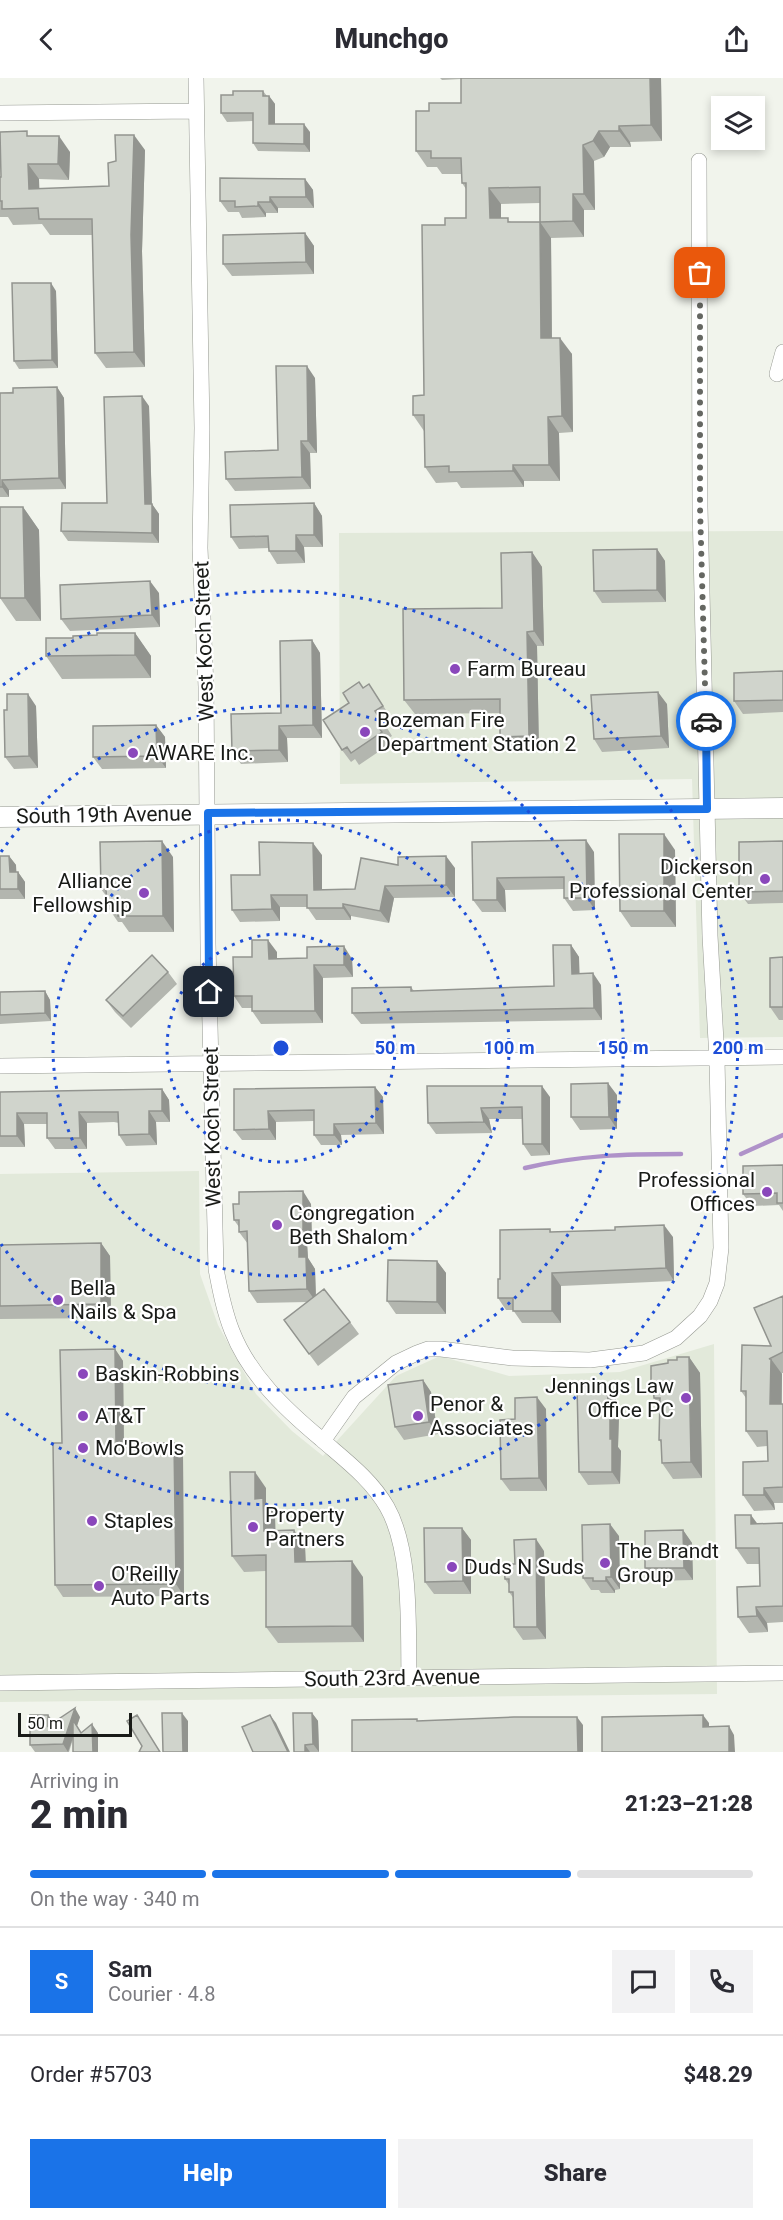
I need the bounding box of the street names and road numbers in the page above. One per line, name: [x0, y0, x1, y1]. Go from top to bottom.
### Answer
street label: West Koch Street: [189, 560, 219, 722]
street label: South 19th Avenue: [16, 801, 192, 829]
street label: West Koch Street: [199, 1046, 225, 1207]
street label: South 23rd Avenue: [304, 1664, 480, 1692]

